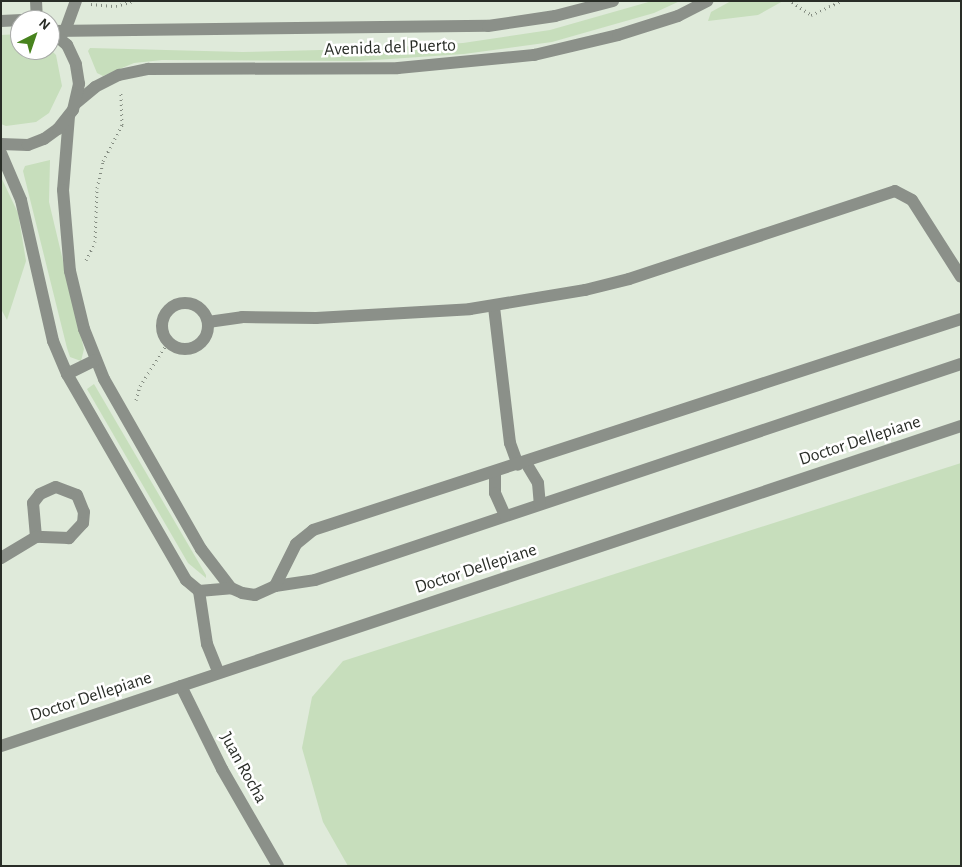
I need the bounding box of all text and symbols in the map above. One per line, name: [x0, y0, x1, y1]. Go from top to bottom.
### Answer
north arrow: [10, 10, 60, 60]
text: N: [36, 16, 52, 33]
street label: Avenida del Puerto: [324, 35, 456, 61]
street label: Doctor Dellepiane: [796, 411, 924, 471]
street label: Doctor Dellepiane: [412, 539, 540, 599]
street label: Doctor Dellepiane: [27, 667, 155, 727]
street label: Juan Rocha: [215, 729, 271, 807]

